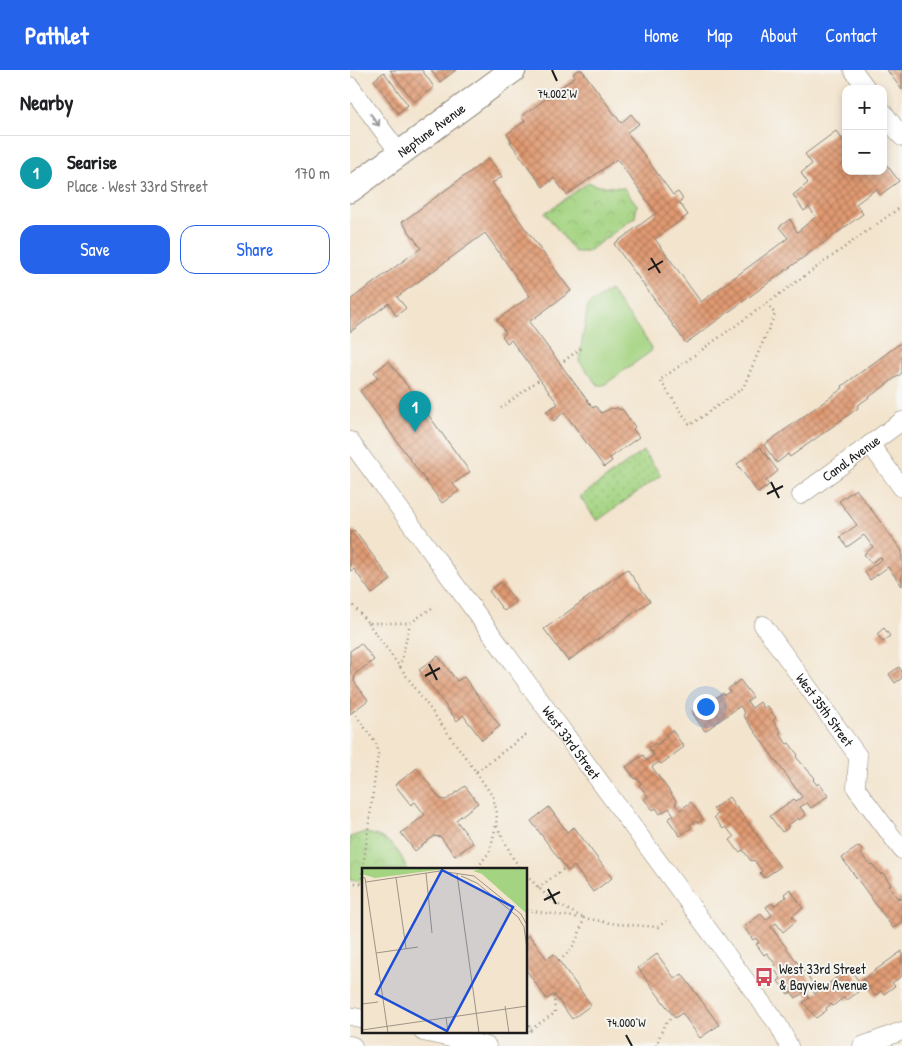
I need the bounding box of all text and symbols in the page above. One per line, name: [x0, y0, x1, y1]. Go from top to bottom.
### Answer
text: Pathlet: [25, 19, 88, 51]
text: Home: [644, 23, 679, 48]
text: Map: [707, 23, 732, 48]
text: About: [760, 23, 797, 48]
text: Contact: [825, 23, 877, 48]
text: 74.002°W: [537, 85, 577, 102]
map controls: [842, 85, 887, 175]
button: +: [842, 85, 887, 130]
text: Nearby: [20, 88, 73, 117]
street label: Neptune Avenue: [393, 98, 469, 161]
one-way arrow: [370, 113, 380, 127]
button: −: [842, 130, 887, 175]
text: Searise: [67, 149, 117, 175]
text: 1: [33, 162, 39, 184]
text: 170 m: [295, 162, 330, 184]
text: Place · West 33rd Street: [67, 175, 208, 197]
button: Save: [20, 225, 170, 274]
button: Share: [180, 225, 330, 274]
pin: 1: [399, 391, 431, 432]
street label: Canal Avenue: [818, 430, 884, 486]
street label: West 35th Street: [792, 669, 858, 750]
your location: [693, 694, 719, 720]
street label: West 33rd Street: [538, 702, 605, 783]
inset map: [362, 868, 528, 1034]
place label: West 33rd Street & Bayview Avenue: [779, 959, 868, 995]
bus stop icon: West 33rd Street & Bayview Avenue: [753, 966, 775, 988]
text: 74.000°W: [606, 1014, 646, 1031]

